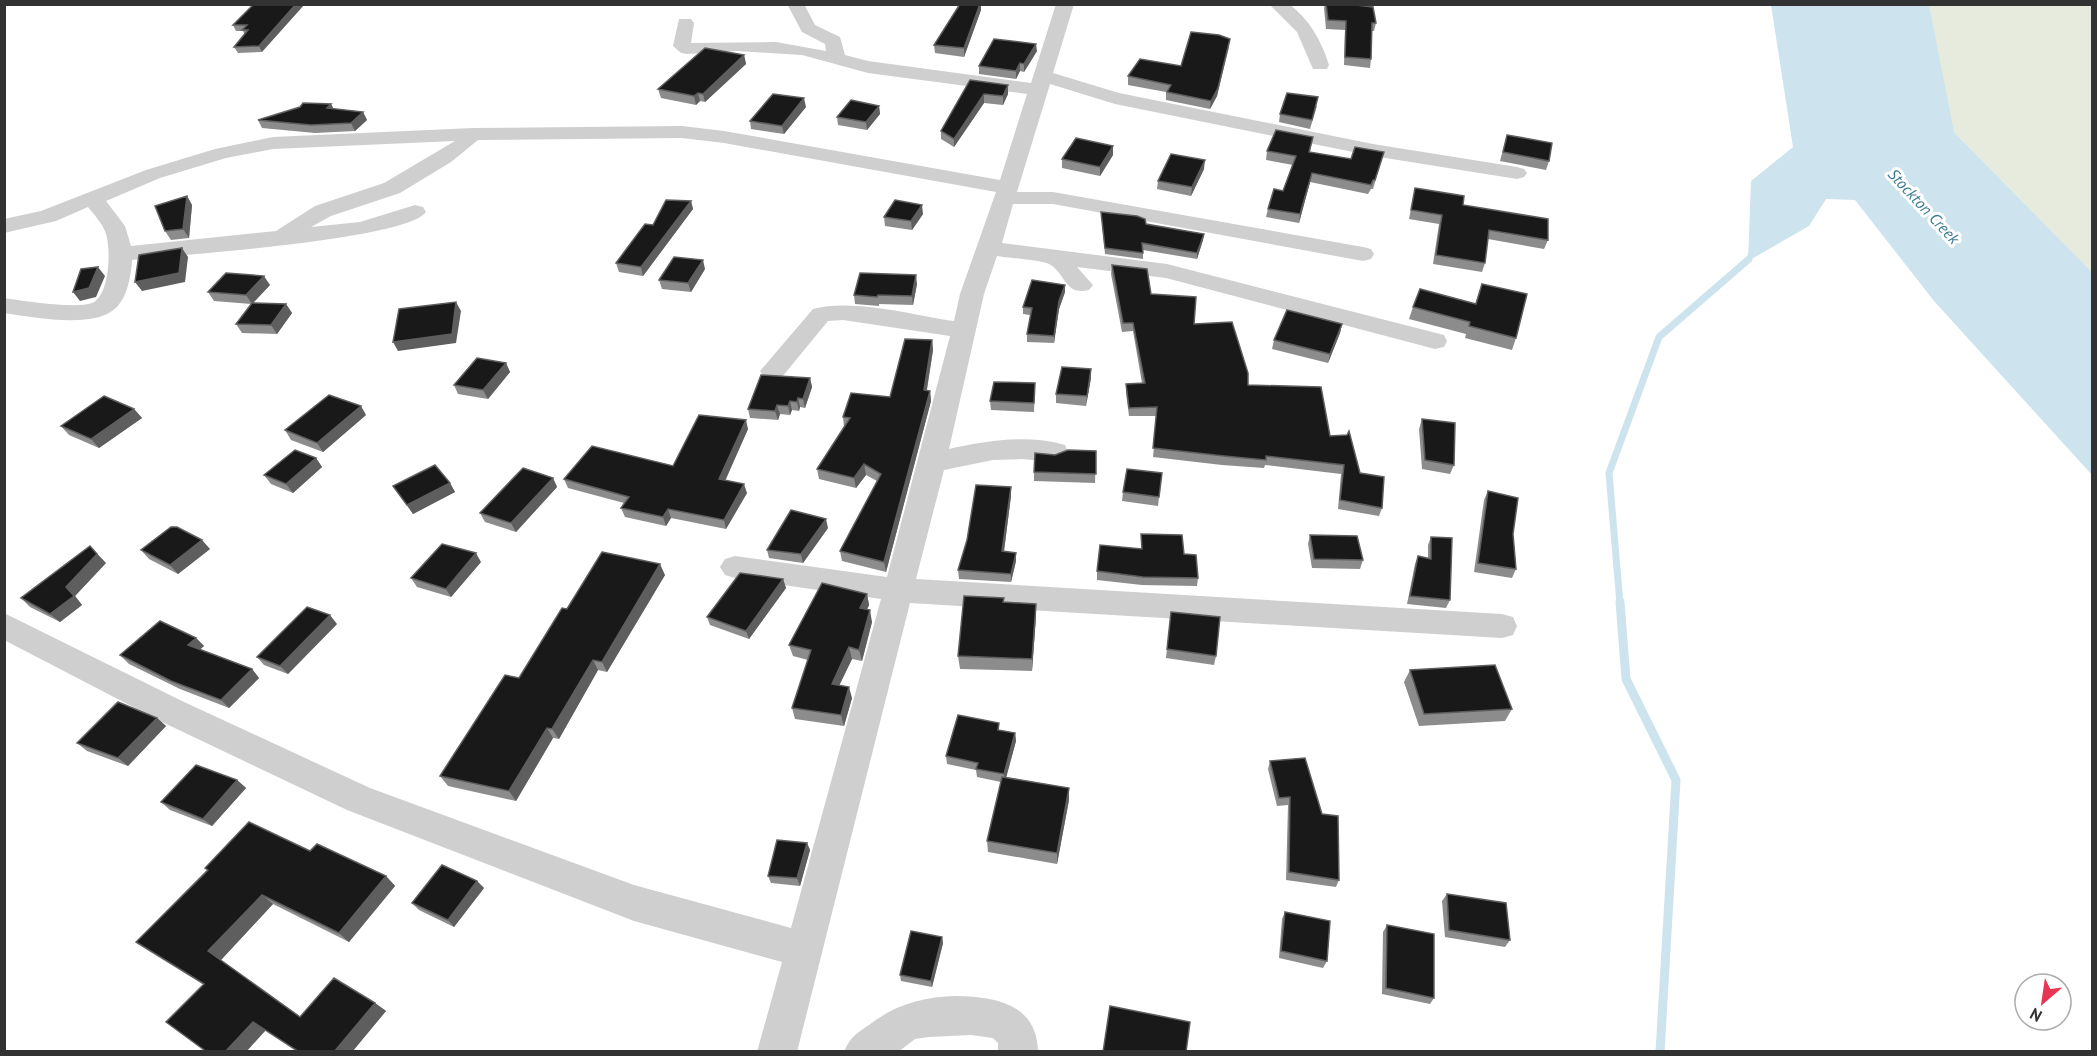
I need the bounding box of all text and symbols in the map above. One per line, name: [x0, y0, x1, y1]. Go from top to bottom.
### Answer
water label: Stockton Creek: [1884, 164, 1965, 249]
north arrow: [2013, 972, 2073, 1032]
text: N: [2026, 1004, 2045, 1026]

